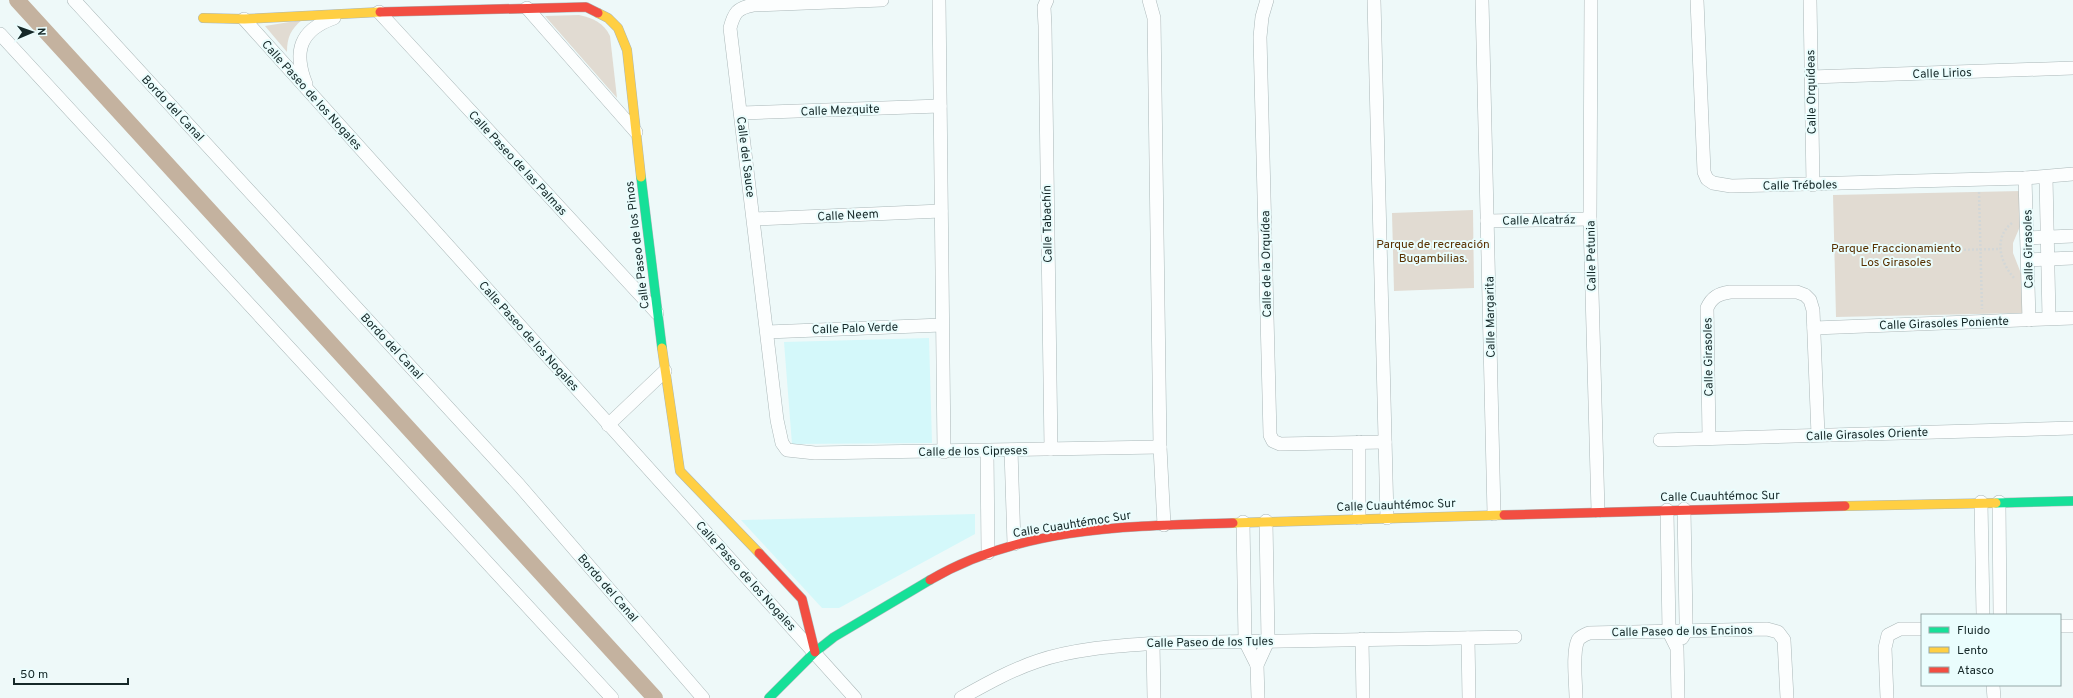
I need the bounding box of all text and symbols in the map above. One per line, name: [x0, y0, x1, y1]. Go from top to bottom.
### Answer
north arrow: [12, 12, 52, 52]
text: N: [34, 27, 48, 36]
street label: Calle Paseo de los Nogales: [258, 37, 365, 154]
street label: Calle Orquídeas: [1803, 50, 1821, 134]
street label: Calle Lirios: [1912, 65, 1972, 83]
street label: Bordo del Canal: [137, 72, 207, 145]
street label: Calle Mezquite: [800, 102, 880, 120]
street label: Calle Paseo de las Palmas: [464, 108, 570, 220]
street label: Calle del Sauce: [732, 116, 758, 199]
street label: Calle Tréboles: [1763, 177, 1837, 195]
street label: Calle Paseo de los Pinos: [622, 180, 654, 310]
street label: Calle Tabachín: [1039, 185, 1057, 263]
street label: Calle Neem: [817, 206, 879, 226]
street label: Calle Girasoles: [2020, 209, 2038, 289]
street label: Calle de la Orquídea: [1258, 210, 1276, 318]
street label: Calle Alcatráz: [1502, 212, 1576, 230]
street label: Calle Petunia: [1583, 220, 1601, 291]
park label: Parque de recreación Bugambilias.: [1376, 237, 1490, 267]
park label: Parque Fraccionamiento Los Girasoles: [1831, 241, 1961, 271]
street label: Calle Margarita: [1482, 276, 1500, 358]
street label: Calle Paseo de los Nogales: [475, 278, 582, 395]
street label: Bordo del Canal: [356, 310, 426, 383]
street label: Calle Girasoles Poniente: [1879, 314, 2009, 334]
street label: Calle Girasoles: [1700, 317, 1718, 397]
street label: Calle Palo Verde: [812, 319, 898, 339]
street label: Calle Girasoles Oriente: [1806, 425, 1928, 445]
street label: Calle de los Cipreses: [918, 443, 1028, 461]
street label: Calle Cuauhtémoc Sur: [1660, 488, 1780, 506]
street label: Calle Cuauhtémoc Sur: [1336, 496, 1456, 516]
street label: Calle Cuauhtémoc Sur: [1012, 508, 1133, 542]
street label: Calle Paseo de los Nogales: [692, 518, 799, 635]
street label: Bordo del Canal: [573, 551, 641, 626]
legend: [1921, 614, 2061, 686]
street label: Calle Paseo de los Encinos: [1611, 623, 1753, 641]
text: Fluido: [1957, 623, 1990, 639]
street label: Calle Paseo de los Tules: [1146, 634, 1274, 652]
text: Lento: [1957, 643, 1988, 659]
scale bar: [14, 660, 128, 686]
text: Atasco: [1957, 663, 1994, 679]
text: 50 m: [20, 667, 48, 683]

